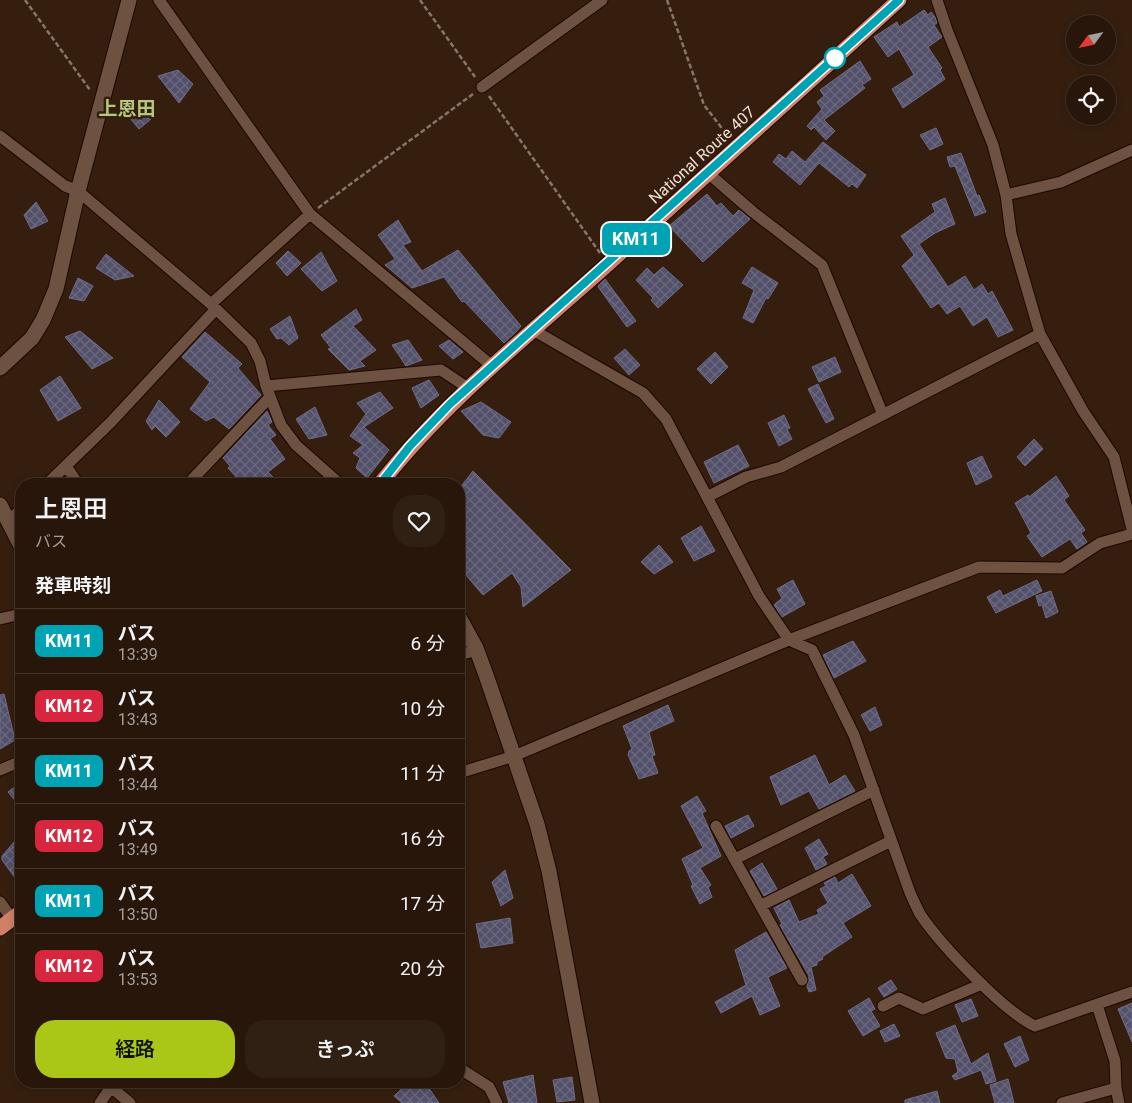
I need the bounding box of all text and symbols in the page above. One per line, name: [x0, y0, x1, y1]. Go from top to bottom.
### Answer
north arrow: [1066, 15, 1116, 65]
map controls: [1066, 15, 1116, 125]
unlabelled marker: [824, 47, 846, 69]
button: locate: [1066, 75, 1116, 125]
district label: 上恩田: [98, 97, 156, 120]
street label: National Route 407: [645, 102, 759, 208]
line badge: KM11: [601, 223, 671, 255]
text: KM11: [612, 228, 660, 249]
text: 上恩田: [35, 495, 107, 523]
button: heart: [393, 495, 445, 547]
text: バス: [35, 532, 67, 551]
text: 発車時刻: [35, 574, 111, 597]
text: バス: [118, 622, 156, 645]
text: KM11: [45, 630, 93, 651]
text: 6 分: [411, 632, 445, 655]
text: 13:39: [118, 645, 158, 664]
text: バス: [118, 687, 156, 710]
text: KM12: [45, 695, 93, 716]
text: 10 分: [400, 697, 445, 720]
text: 13:43: [118, 710, 158, 729]
text: バス: [118, 752, 156, 775]
text: KM11: [45, 760, 93, 781]
text: 11 分: [400, 762, 445, 785]
text: 13:44: [118, 775, 158, 794]
text: バス: [118, 817, 156, 840]
text: KM12: [45, 825, 93, 846]
text: 16 分: [400, 827, 445, 850]
text: 13:49: [118, 840, 158, 859]
text: バス: [118, 882, 156, 905]
text: KM11: [45, 890, 93, 911]
text: 17 分: [400, 892, 445, 915]
text: 13:50: [118, 905, 158, 924]
text: バス: [118, 947, 156, 970]
text: KM12: [45, 955, 93, 976]
text: 20 分: [400, 957, 445, 980]
text: 13:53: [118, 970, 158, 989]
button: 経路: [35, 1020, 235, 1078]
button: きっぷ: [245, 1020, 445, 1078]

